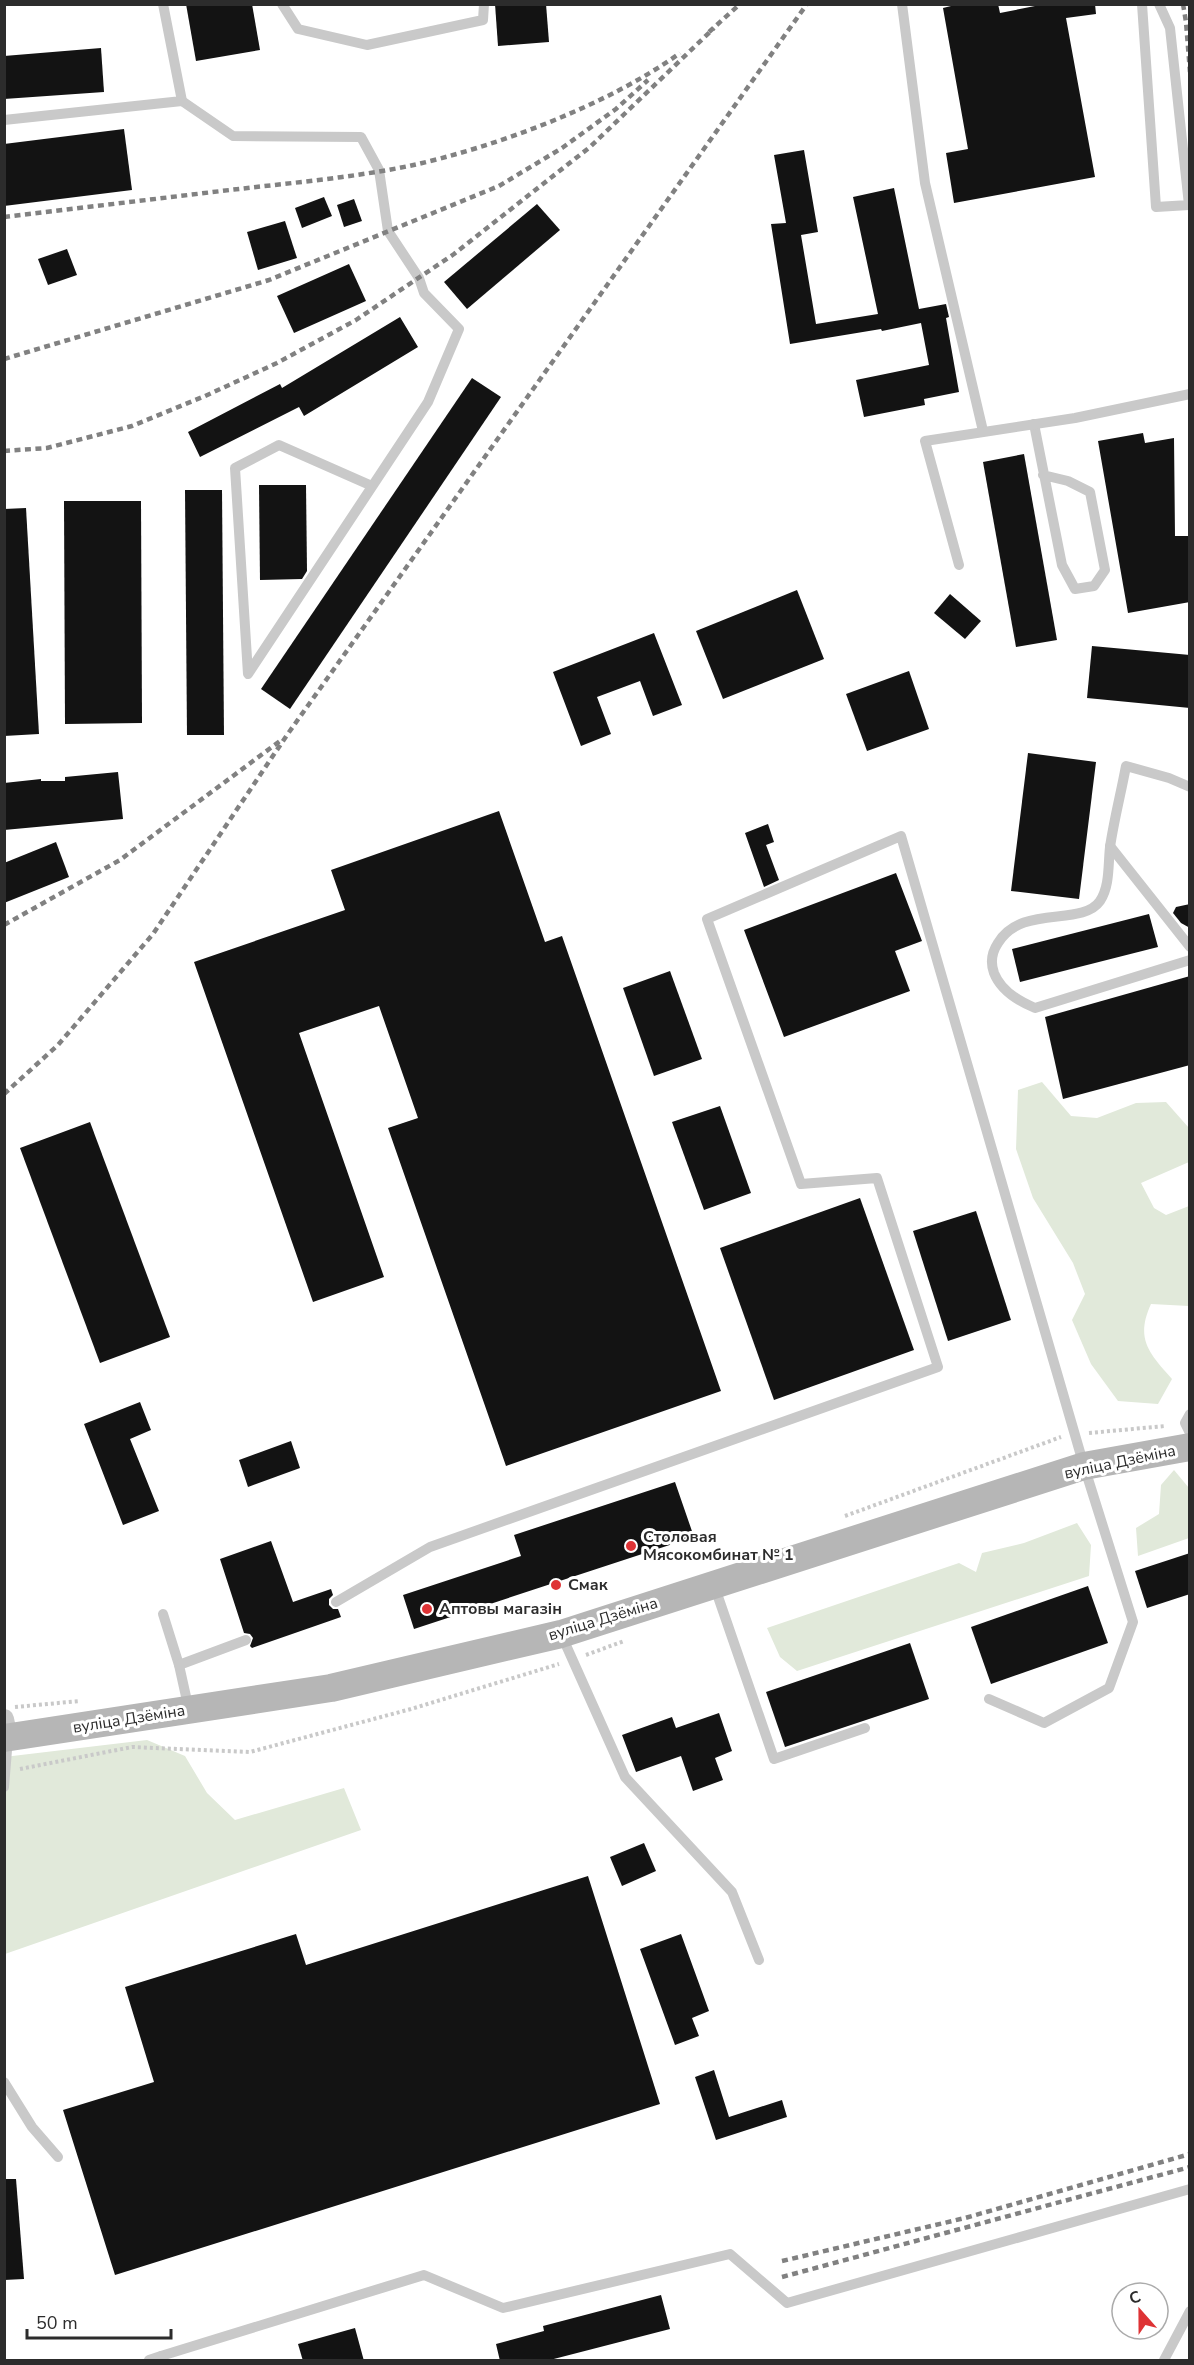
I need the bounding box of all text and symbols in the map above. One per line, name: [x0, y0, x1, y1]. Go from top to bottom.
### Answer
street label: вуліца Дзёміна: [1062, 1439, 1178, 1485]
place label: Столовая Мясокомбинат № 1: [643, 1526, 794, 1566]
marker: Столовая Мясокомбинат № 1: [624, 1539, 638, 1553]
place label: Смак: [568, 1574, 609, 1596]
marker: Смак: [549, 1578, 563, 1592]
street label: вуліца Дзёміна: [545, 1592, 661, 1646]
place label: Аптовы магазін: [439, 1598, 562, 1620]
marker: Аптовы магазін: [420, 1602, 434, 1616]
street label: вуліца Дзёміна: [71, 1699, 187, 1739]
north arrow: [1110, 2281, 1170, 2341]
text: С: [1126, 2286, 1144, 2310]
scale bar: [27, 2302, 171, 2340]
text: 50 m: [36, 2311, 78, 2335]

